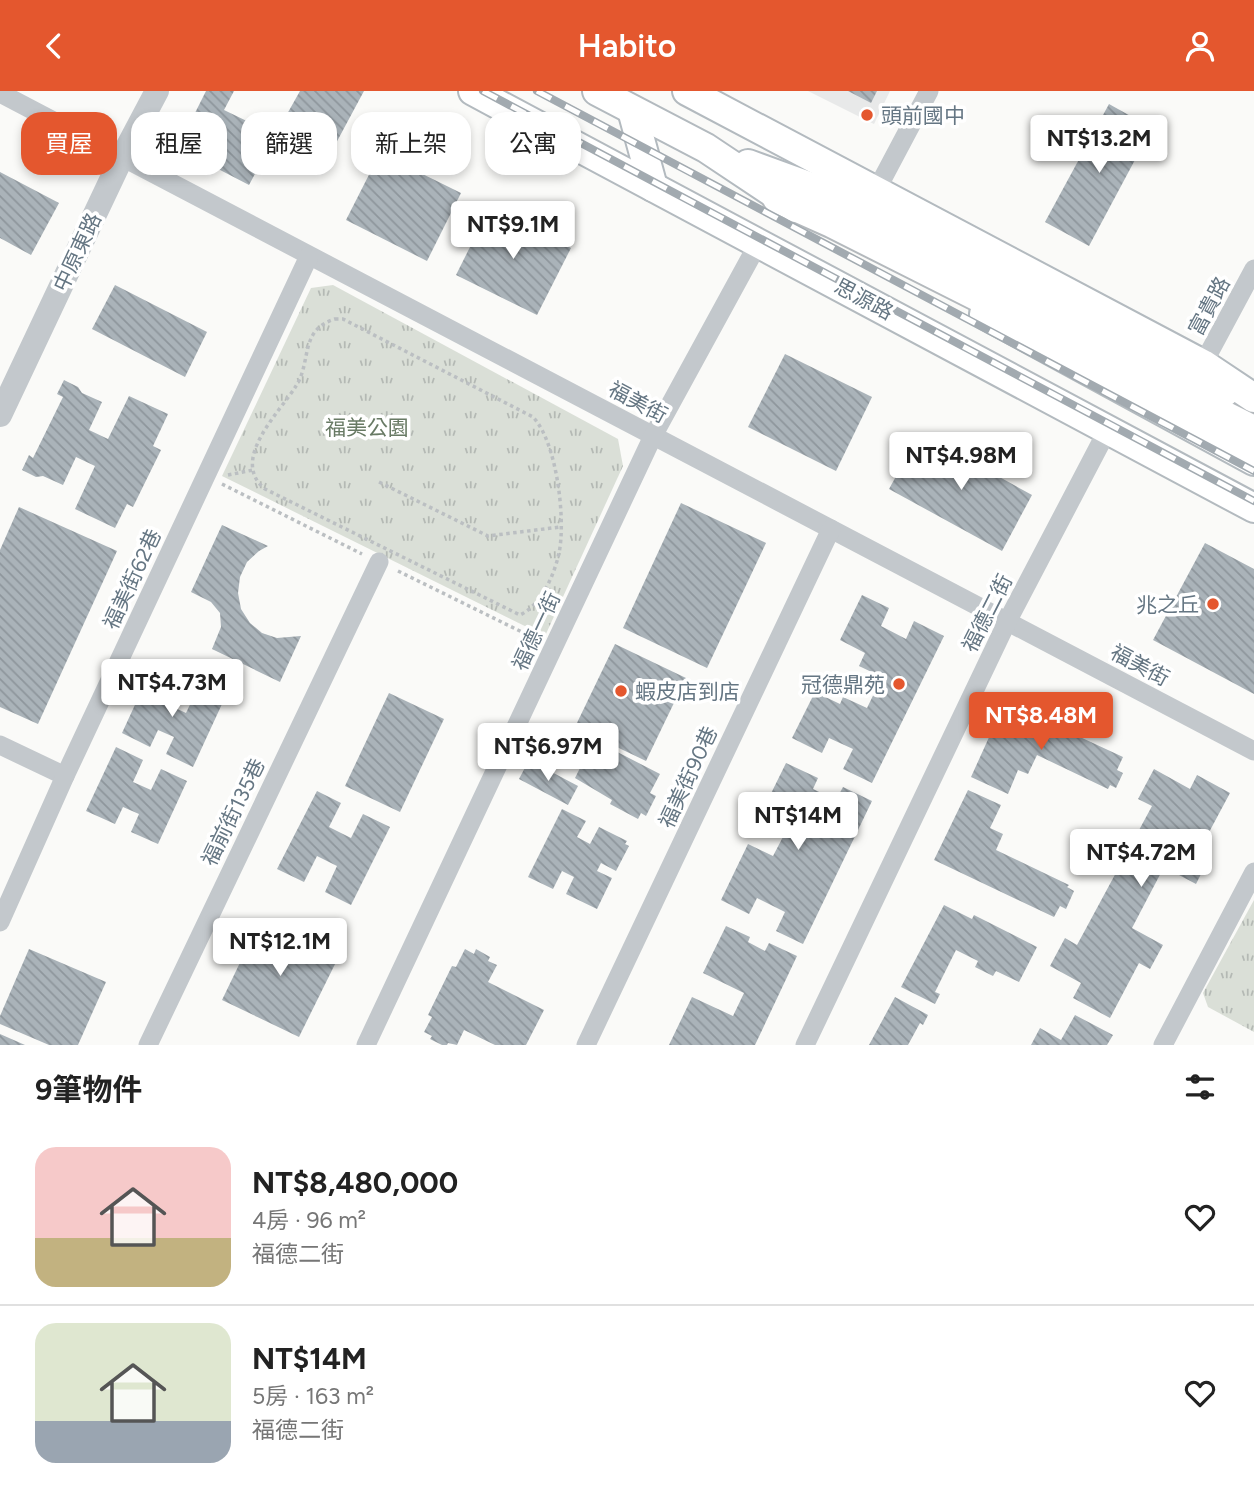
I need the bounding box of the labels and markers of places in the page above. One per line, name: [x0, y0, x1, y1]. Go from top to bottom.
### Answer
place label: 頭前國中: [881, 103, 965, 128]
marker: 頭前國中: [859, 107, 875, 123]
pin: NT$13.2M: [1027, 115, 1171, 175]
pin: NT$9.1M: [448, 201, 578, 261]
pin: NT$4.98M: [889, 433, 1033, 492]
place label: 兆之丘: [1136, 592, 1199, 617]
marker: 兆之丘: [1205, 596, 1221, 612]
pin: NT$4.73M: [100, 659, 244, 719]
place label: 冠德鼎苑: [801, 672, 885, 697]
marker: 冠德鼎苑: [891, 676, 907, 692]
place label: 蝦皮店到店: [635, 679, 740, 704]
marker: 蝦皮店到店: [613, 683, 629, 699]
pin: NT$8.48M: [969, 693, 1113, 752]
pin: NT$6.97M: [476, 723, 620, 783]
pin: NT$14M: [741, 793, 855, 852]
pin: NT$4.72M: [1069, 829, 1213, 889]
pin: NT$12.1M: [208, 919, 352, 978]

